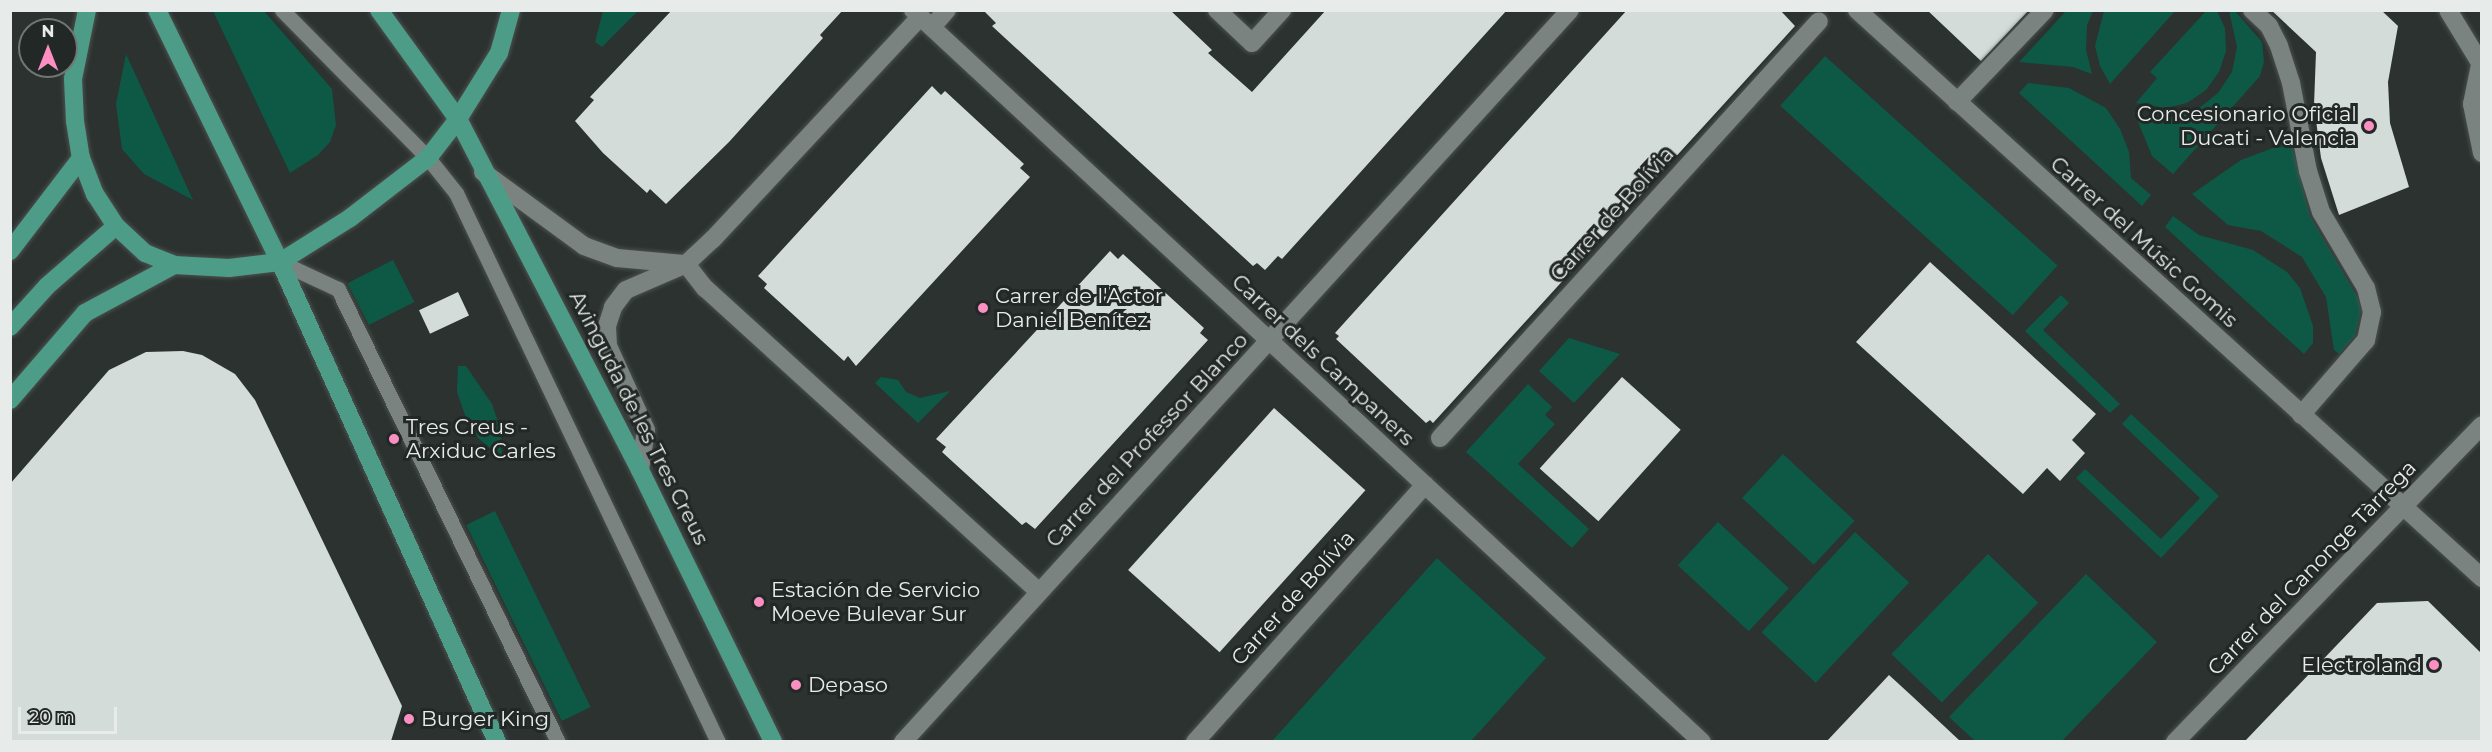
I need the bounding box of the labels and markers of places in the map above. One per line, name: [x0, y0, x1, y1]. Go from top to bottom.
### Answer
place label: Concesionario Oficial Ducati - Valencia: [2137, 101, 2357, 151]
marker: Concesionario Oficial Ducati - Valencia: [2362, 119, 2376, 133]
place label: Carrer de l'Actor Daniel Benítez: [995, 283, 1163, 333]
marker: Carrer de l'Actor Daniel Benítez: [976, 301, 990, 315]
place label: Tres Creus - Arxiduc Carles: [406, 414, 556, 464]
marker: Tres Creus - Arxiduc Carles: [387, 432, 401, 446]
place label: Estación de Servicio Moeve Bulevar Sur: [771, 577, 980, 627]
marker: Estación de Servicio Moeve Bulevar Sur: [752, 595, 766, 609]
place label: Electroland: [2301, 652, 2422, 678]
marker: Electroland: [2427, 658, 2441, 672]
place label: Depaso: [808, 672, 888, 698]
marker: Depaso: [789, 678, 803, 692]
place label: Burger King: [421, 706, 549, 732]
marker: Burger King: [402, 712, 416, 726]

